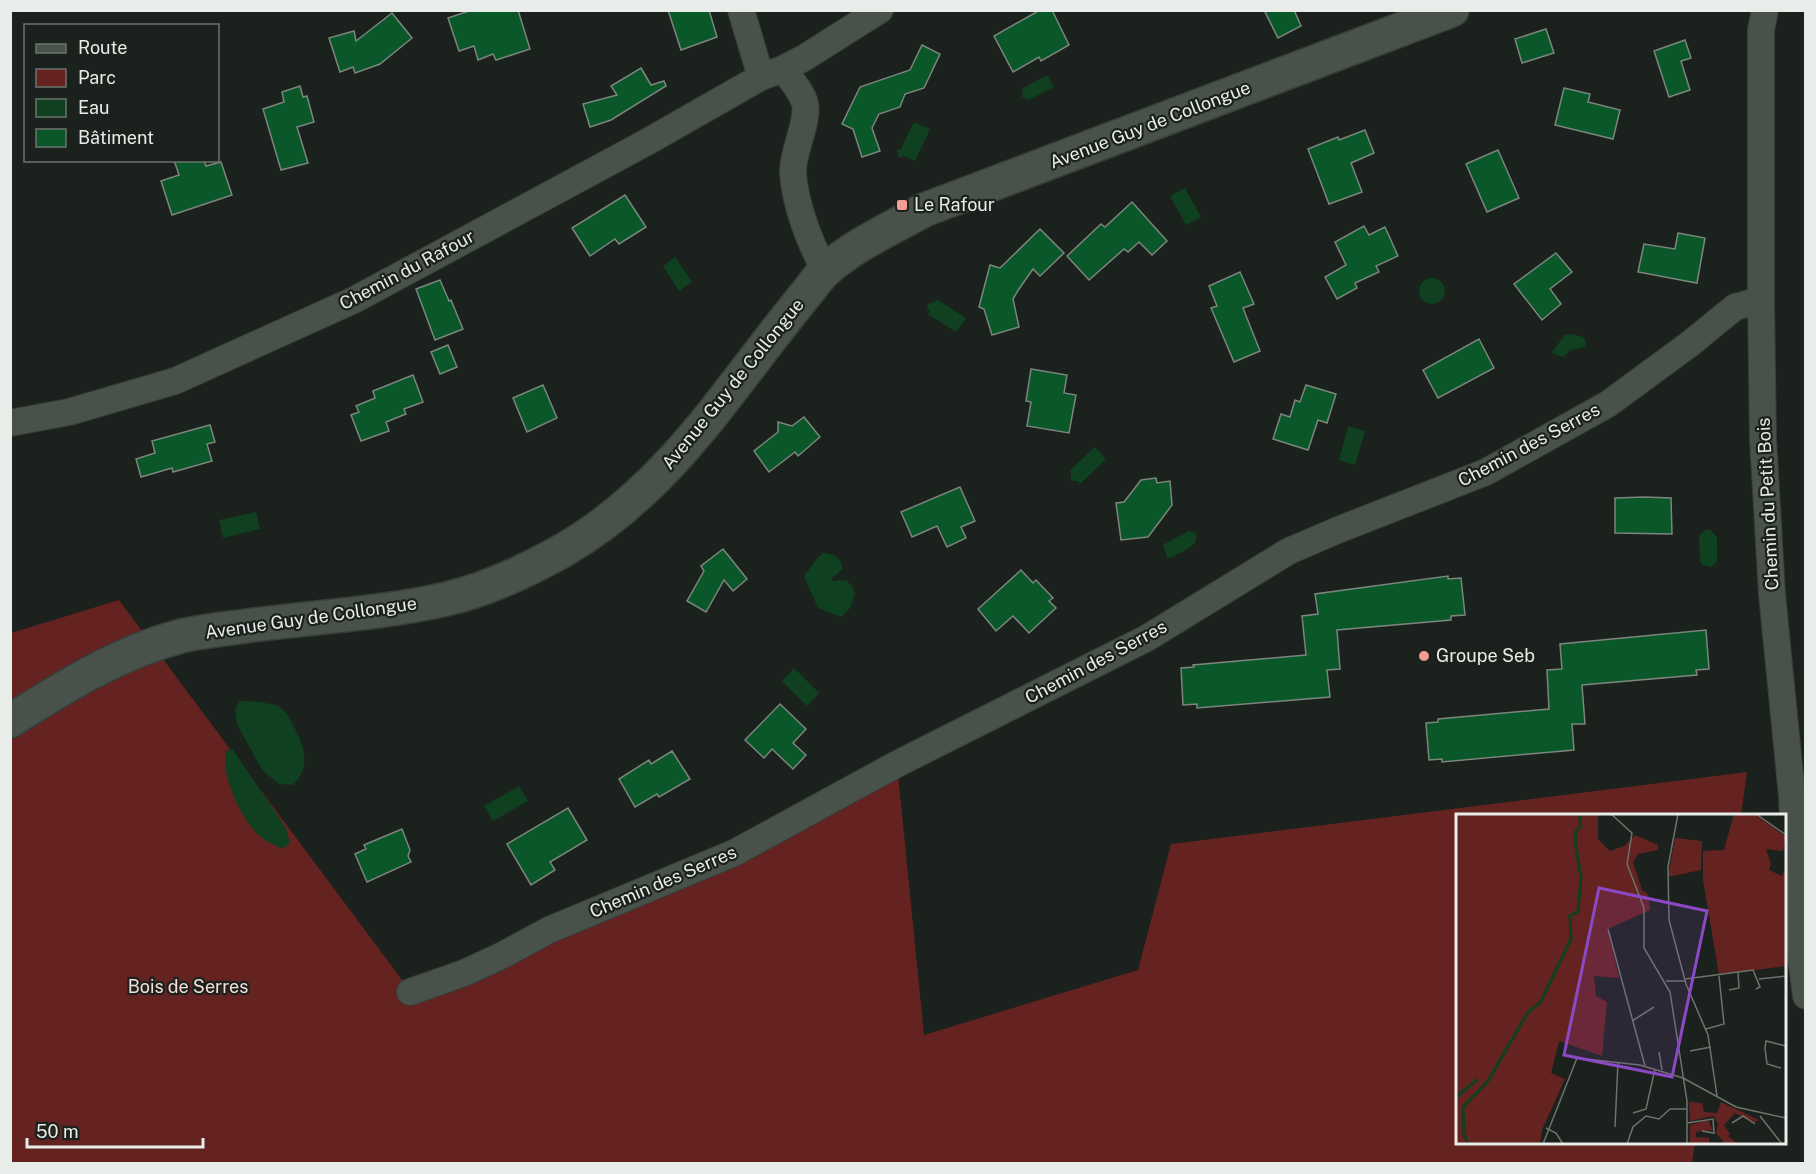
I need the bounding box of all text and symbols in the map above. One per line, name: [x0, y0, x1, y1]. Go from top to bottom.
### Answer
legend: [24, 24, 219, 162]
text: Route: [78, 37, 127, 58]
text: Parc: [78, 67, 116, 88]
street label: Avenue Guy de Collongue: [1046, 76, 1253, 173]
text: Eau: [78, 97, 109, 118]
text: Bâtiment: [78, 127, 154, 148]
place label: Le Rafour: [914, 194, 995, 215]
marker: Le Rafour: [895, 198, 909, 212]
street label: Chemin du Rafour: [336, 225, 478, 314]
street label: Avenue Guy de Collongue: [657, 294, 808, 473]
street label: Chemin des Serres: [1454, 398, 1603, 491]
street label: Chemin du Petit Bois: [1752, 417, 1783, 591]
street label: Avenue Guy de Collongue: [204, 592, 418, 643]
street label: Chemin des Serres: [1021, 615, 1170, 708]
place label: Groupe Seb: [1436, 645, 1535, 666]
marker: Groupe Seb: [1417, 649, 1431, 663]
inset map: [1456, 814, 1786, 1144]
street label: Chemin des Serres: [586, 841, 739, 922]
park label: Bois de Serres: [128, 976, 248, 997]
scale bar: [27, 1111, 202, 1149]
text: 50 m: [36, 1121, 79, 1142]

